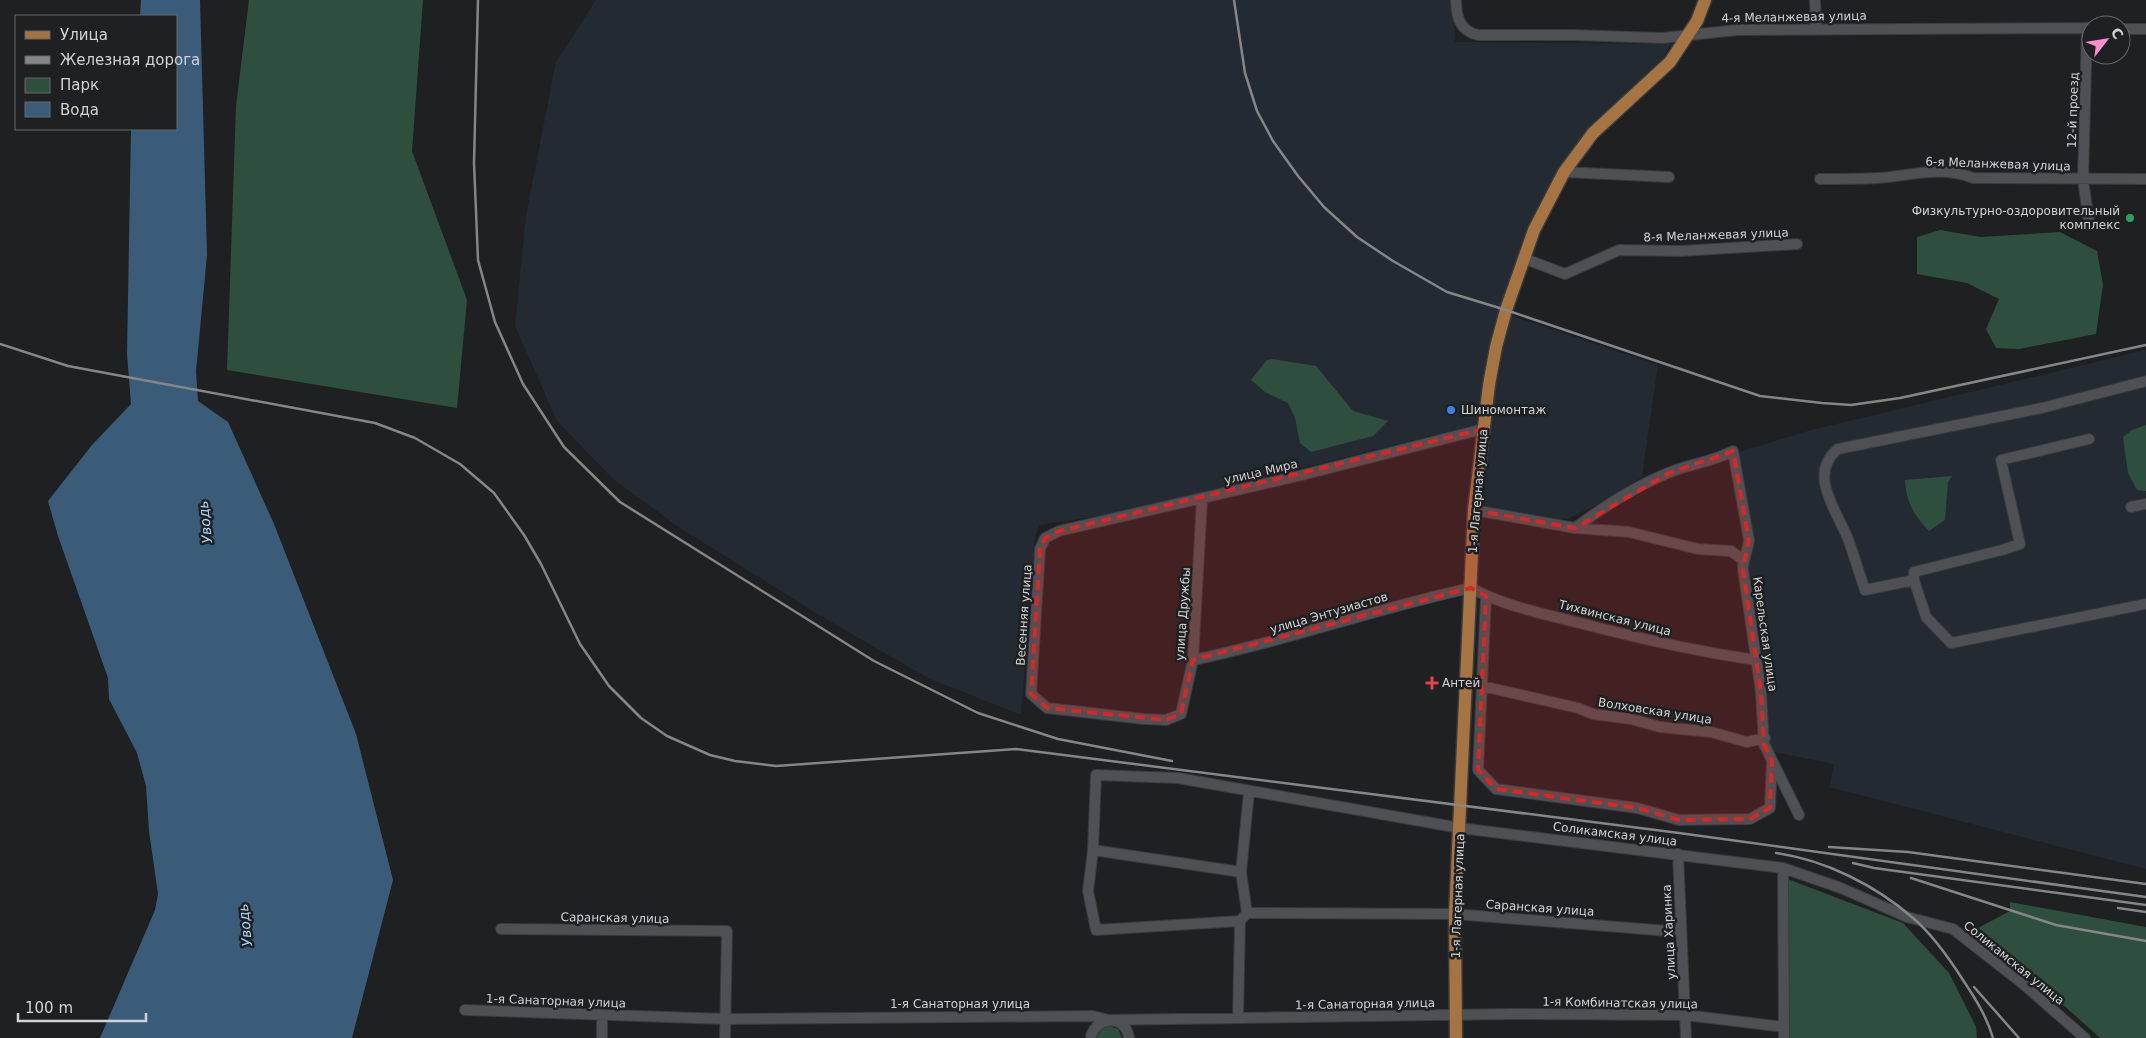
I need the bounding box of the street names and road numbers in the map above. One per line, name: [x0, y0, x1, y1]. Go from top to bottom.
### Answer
street label: 4-я Меланжевая улица: [1721, 9, 1867, 25]
street label: 12-й проезд: [2065, 72, 2081, 148]
street label: 6-я Меланжевая улица: [1925, 154, 2071, 174]
street label: 8-я Меланжевая улица: [1643, 225, 1789, 245]
street label: 1-я Лагерная улица: [1466, 428, 1490, 554]
street label: улица Мира: [1223, 457, 1299, 487]
street label: Весенняя улица: [1013, 564, 1035, 666]
street label: улица Дружбы: [1173, 567, 1193, 661]
street label: Карельская улица: [1750, 576, 1780, 692]
street label: улица Энтузиастов: [1269, 589, 1389, 637]
street label: Тихвинская улица: [1556, 597, 1673, 639]
street label: Волховская улица: [1597, 695, 1713, 727]
street label: Соликамская улица: [1552, 819, 1678, 849]
street label: 1-я Лагерная улица: [1449, 833, 1467, 959]
street label: улица Харинка: [1660, 884, 1678, 980]
street label: Саранская улица: [1485, 897, 1595, 919]
street label: Саранская улица: [560, 910, 670, 926]
street label: Соликамская улица: [1961, 918, 2067, 1008]
street label: 1-я Санаторная улица: [486, 992, 626, 1010]
street label: 1-я Комбинатская улица: [1542, 995, 1698, 1011]
street label: 1-я Санаторная улица: [1295, 996, 1435, 1012]
street label: 1-я Санаторная улица: [890, 997, 1030, 1011]

